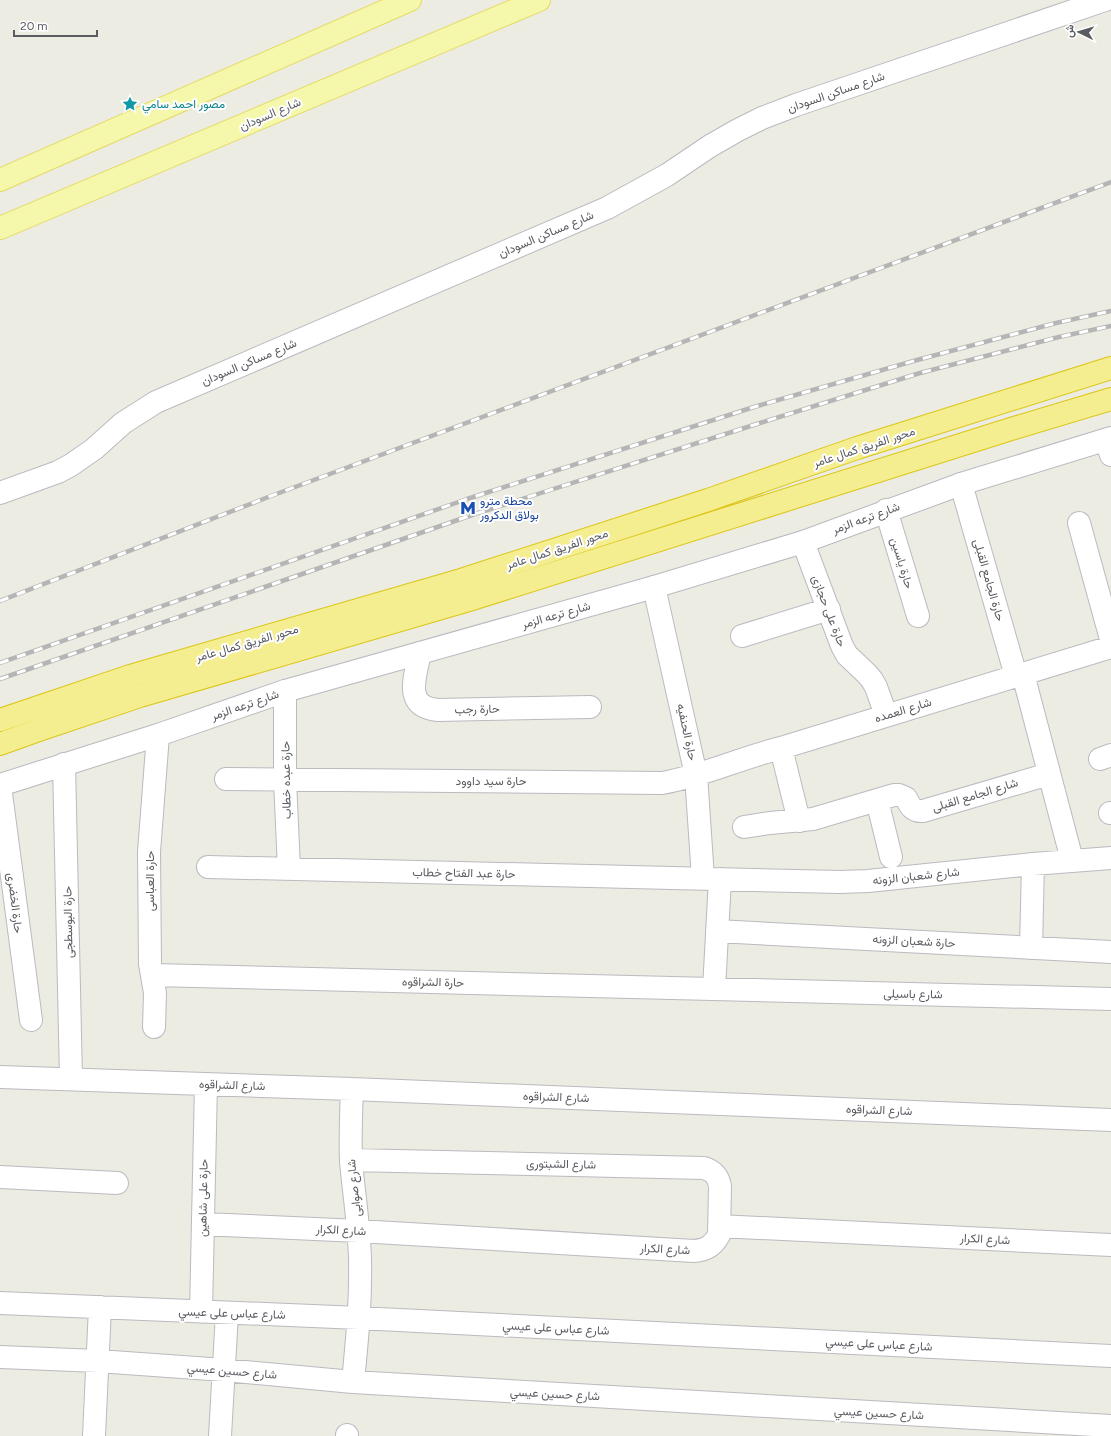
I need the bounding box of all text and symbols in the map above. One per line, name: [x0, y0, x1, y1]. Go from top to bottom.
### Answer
scale bar: [14, 12, 97, 38]
north arrow: [1059, 12, 1099, 52]
text: 20 m: [20, 19, 48, 33]
text: ش: [1062, 24, 1077, 38]
street label: شارع مساكن السودان: [785, 69, 887, 117]
place icon: مصور احمد سامي: [121, 95, 139, 113]
street label: شارع السودان: [237, 95, 304, 135]
place label: مصور احمد سامي: [142, 97, 225, 114]
street label: شارع مساكن السودان: [496, 208, 596, 262]
street label: شارع مساكن السودان: [199, 336, 299, 390]
street label: محور الفريق كمال عامر: [810, 424, 917, 471]
place label: محطة مترو بولاق الدكرور: [479, 494, 539, 523]
metro station icon: محطة مترو بولاق الدكرور: [459, 499, 477, 517]
street label: شارع ترعه الزمر: [829, 499, 902, 539]
street label: محور الفريق كمال عامر: [503, 526, 610, 573]
street label: حارة ياسين: [887, 536, 916, 591]
street label: حارة الجامع القبلى: [969, 537, 1007, 623]
street label: حارة على حجازى: [808, 573, 849, 649]
street label: شارع ترعه الزمر: [519, 598, 593, 634]
street label: محور الفريق كمال عامر: [193, 622, 300, 666]
street label: شارع ترعه الزمر: [208, 687, 281, 725]
street label: شارع العمده: [873, 695, 934, 727]
street label: حارة رجب: [454, 702, 500, 717]
street label: حارة الحنفيه: [673, 702, 700, 762]
street label: حارة عبده خطاب: [278, 741, 295, 819]
street label: حارة سيد داوود: [456, 774, 527, 789]
street label: شارع الجامع القبلى: [930, 775, 1020, 817]
street label: حارة العباسى: [143, 851, 158, 911]
street label: شارع شعبان الزونه: [872, 864, 960, 890]
street label: حارة عبد الفتاح خطاب: [412, 865, 516, 883]
street label: حارة الخضرى: [3, 872, 26, 934]
street label: حارة البوسطجى: [60, 886, 77, 958]
street label: حارة شعبان الزونه: [872, 932, 956, 951]
street label: حارة الشراقوه: [402, 974, 464, 991]
street label: شارع باسيلى: [883, 986, 943, 1004]
street label: شارع الشراقوه: [198, 1077, 265, 1095]
street label: شارع الشراقوه: [522, 1089, 589, 1107]
street label: شارع الشراقوه: [845, 1102, 912, 1120]
street label: شارع الشبتورى: [526, 1156, 596, 1174]
street label: شارع صوابى: [344, 1158, 366, 1217]
street label: حارة على شاهين: [195, 1159, 212, 1237]
street label: شارع الكرار: [314, 1222, 366, 1240]
street label: شارع الكرار: [958, 1231, 1010, 1249]
street label: شارع الكرار: [638, 1241, 690, 1259]
street label: شارع عباس على عيسي: [178, 1304, 286, 1325]
street label: شارع عباس على عيسي: [502, 1318, 610, 1341]
street label: شارع عباس على عيسي: [825, 1334, 933, 1357]
street label: شارع حسين عيسي: [186, 1360, 278, 1385]
street label: شارع حسين عيسي: [509, 1385, 600, 1406]
street label: شارع حسين عيسي: [833, 1404, 924, 1425]

